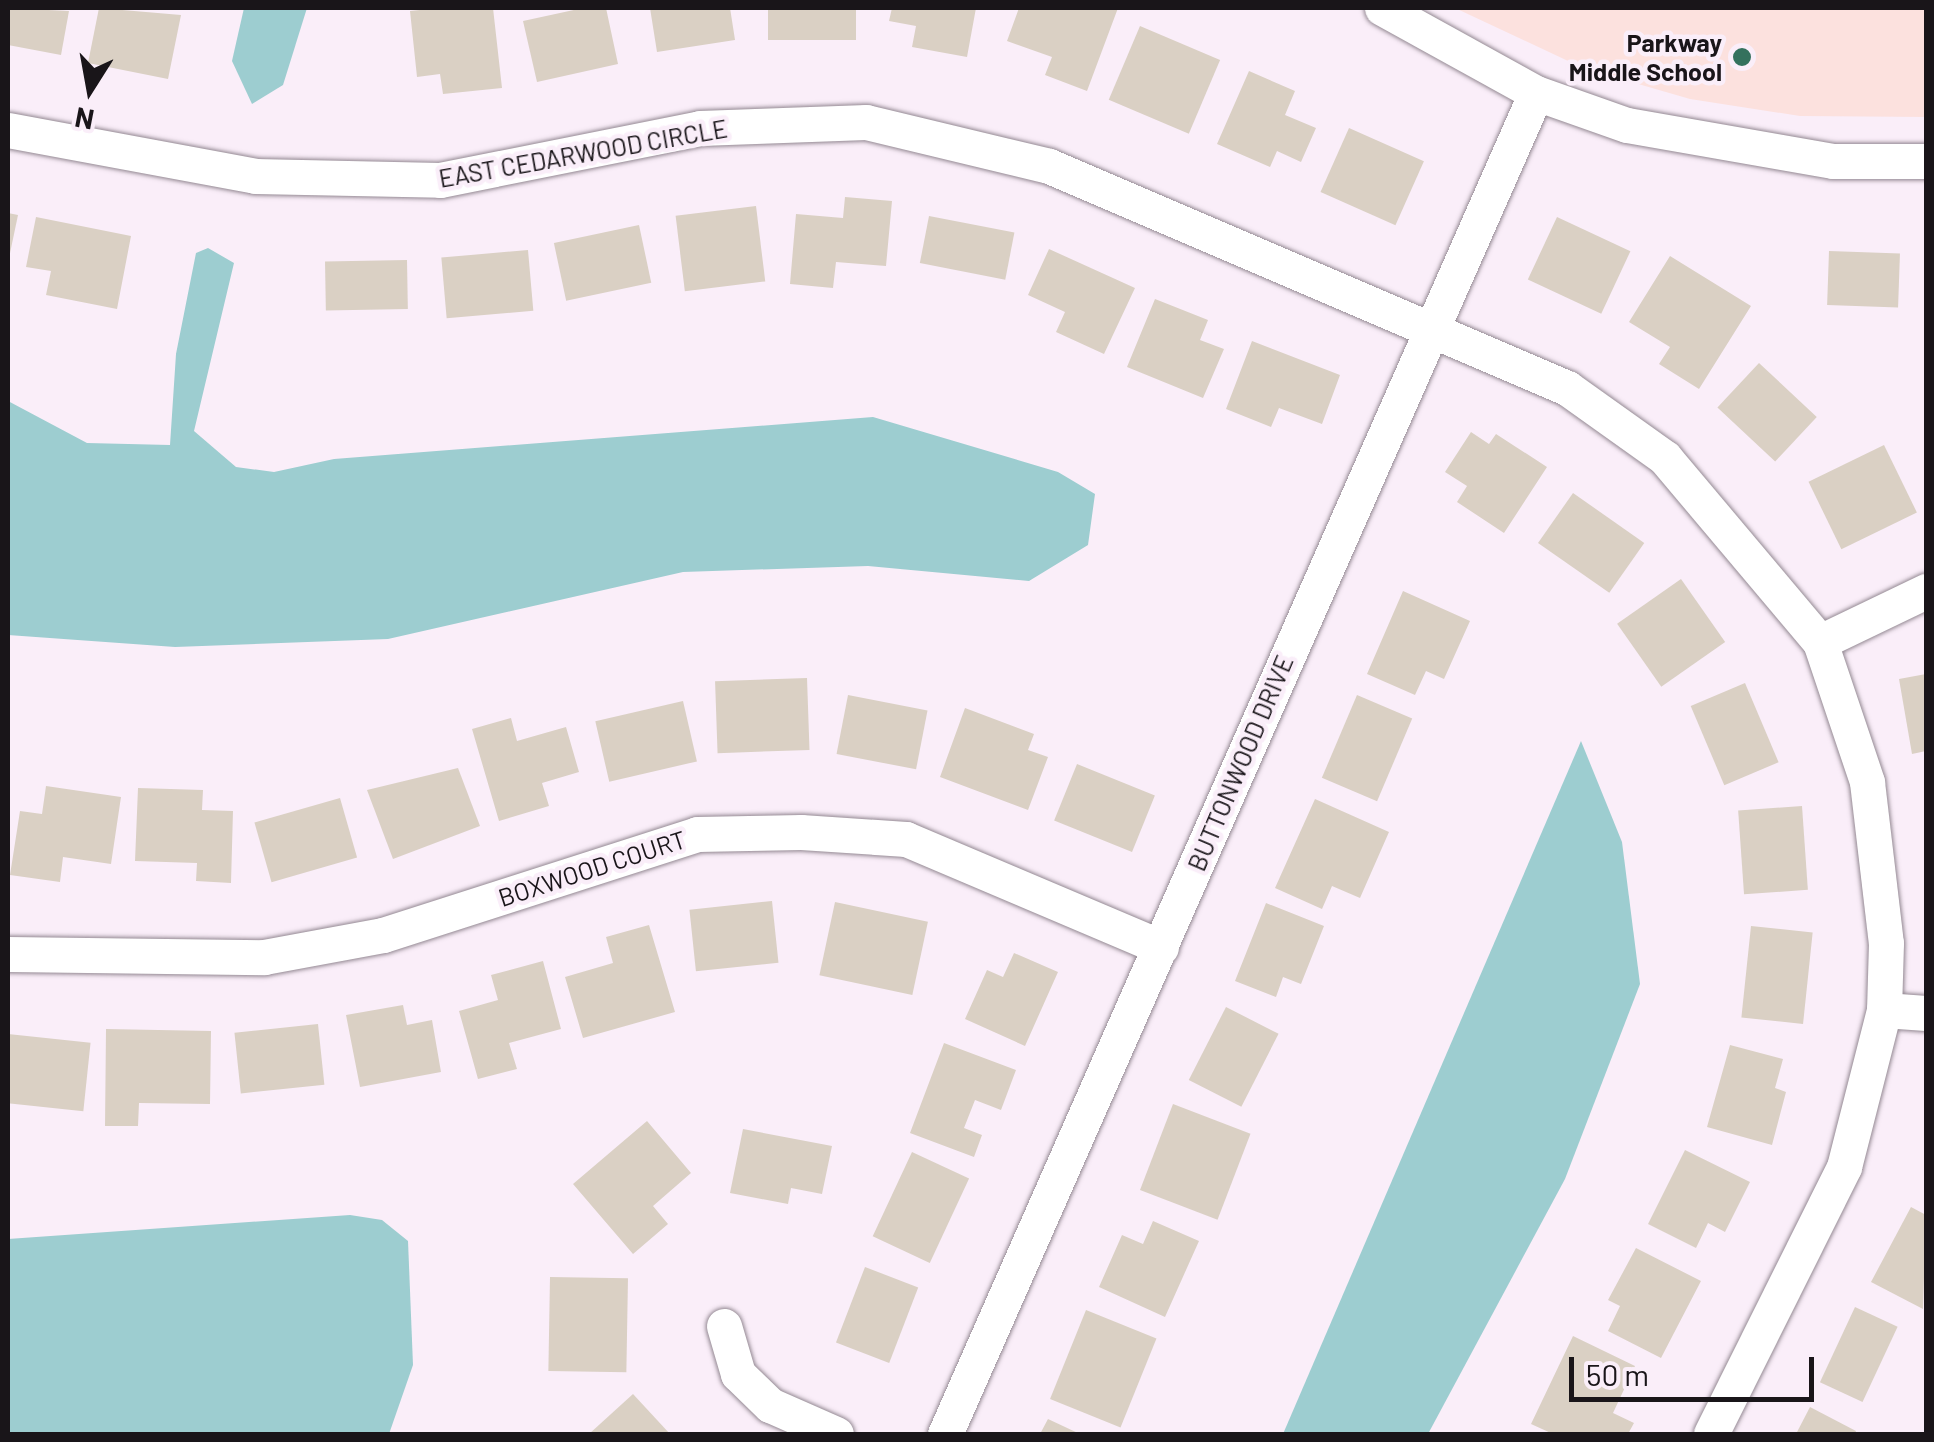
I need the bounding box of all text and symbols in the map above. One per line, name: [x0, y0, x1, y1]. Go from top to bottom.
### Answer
place label: Parkway Middle School: [1569, 28, 1722, 87]
north arrow: [40, 40, 140, 140]
marker: Parkway Middle School: [1731, 46, 1753, 68]
text: N: [72, 101, 97, 138]
street label: EAST CEDARWOOD CIRCLE: [436, 113, 730, 193]
street label: BUTTONWOOD DRIVE: [1181, 651, 1299, 875]
street label: BOXWOOD COURT: [495, 824, 689, 912]
scale bar: [1574, 1337, 1819, 1399]
text: 50 m: [1586, 1356, 1649, 1392]

